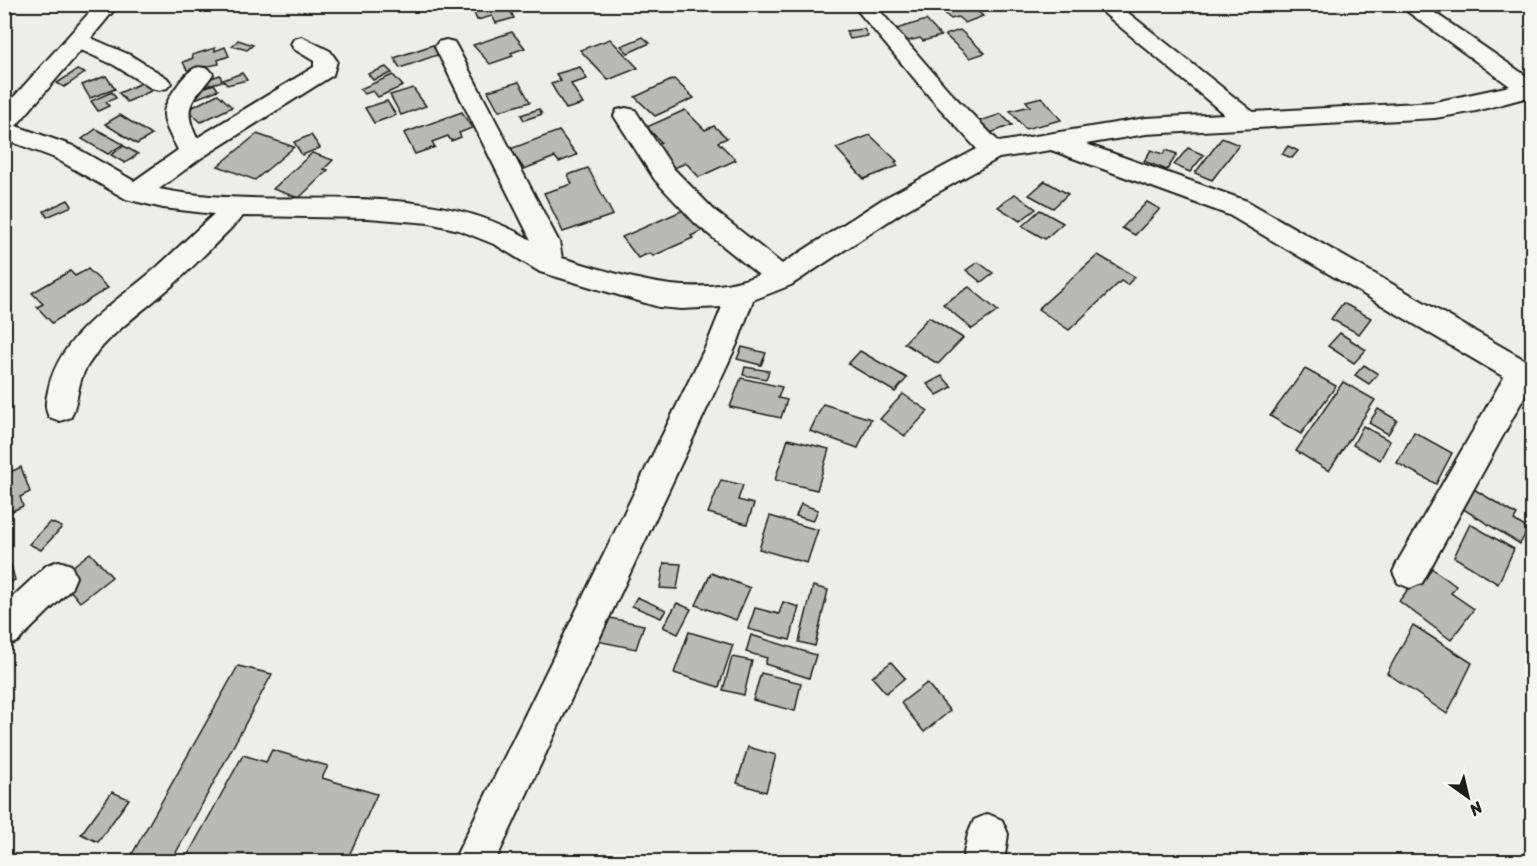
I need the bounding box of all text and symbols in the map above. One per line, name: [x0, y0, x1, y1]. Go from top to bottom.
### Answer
north arrow: [1438, 767, 1498, 827]
text: N: [1463, 793, 1490, 825]

